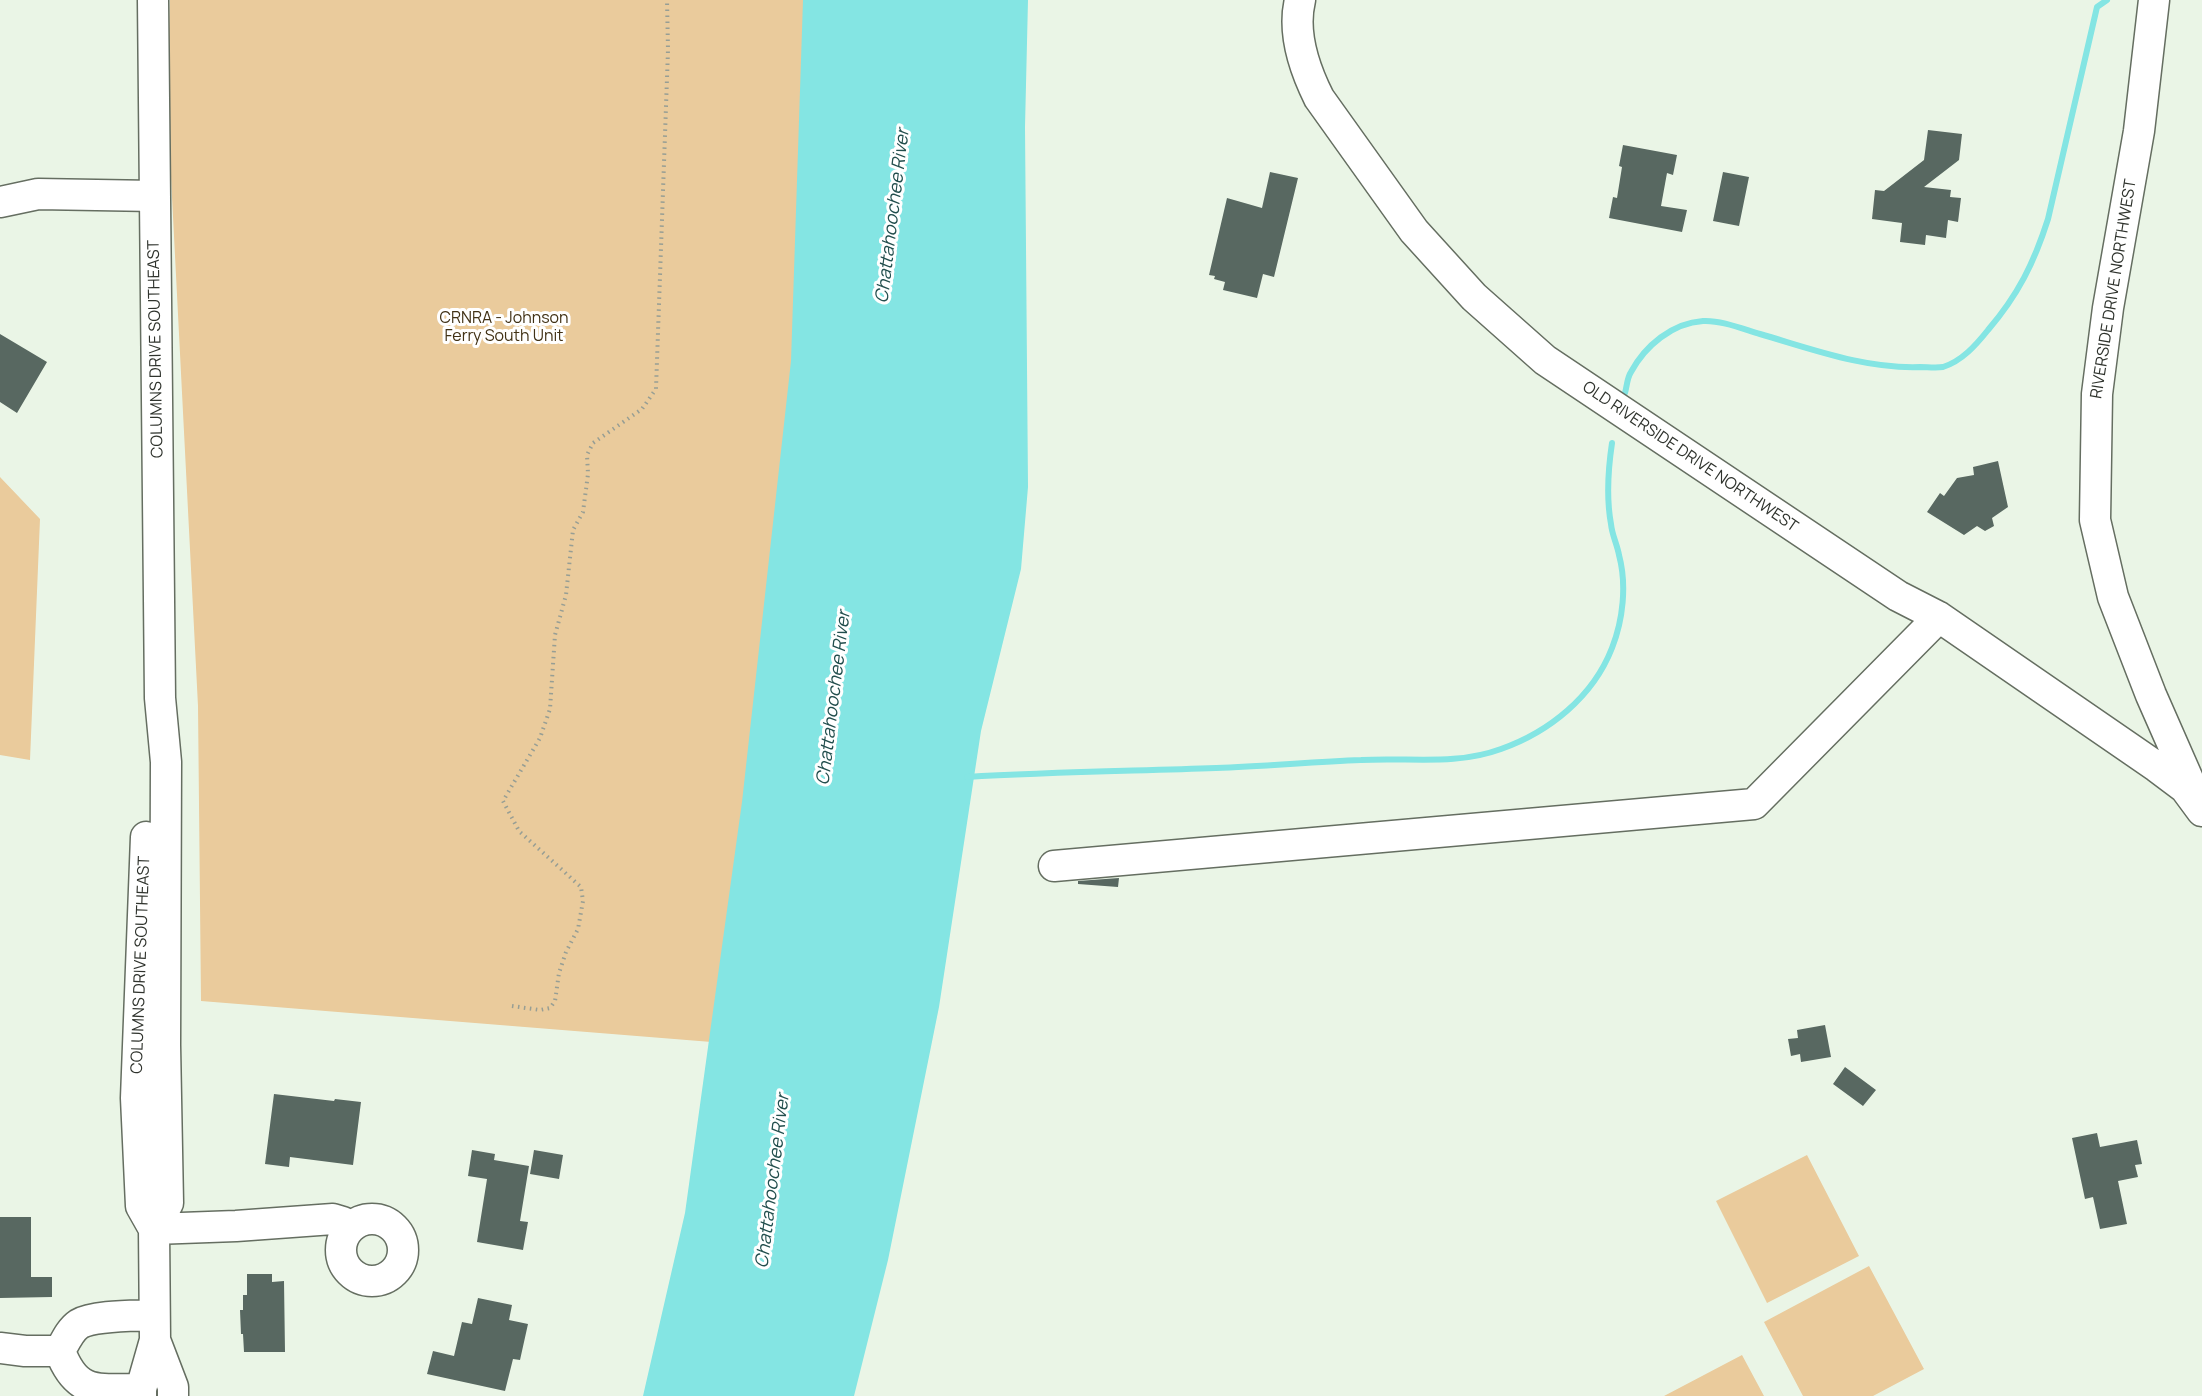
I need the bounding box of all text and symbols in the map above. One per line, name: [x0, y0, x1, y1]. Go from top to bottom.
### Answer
water label: Chattahoochee River: [872, 128, 914, 304]
street label: RIVERSIDE DRIVE NORTHWEST: [2087, 178, 2141, 400]
street label: COLUMNS DRIVE SOUTHEAST: [144, 240, 168, 458]
park label: CRNRA - Johnson Ferry South Unit: [439, 309, 569, 347]
street label: OLD RIVERSIDE DRIVE NORTHWEST: [1579, 378, 1801, 536]
water label: Chattahoochee River: [813, 610, 855, 786]
street label: COLUMNS DRIVE SOUTHEAST: [128, 856, 154, 1074]
water label: Chattahoochee River: [752, 1093, 794, 1269]

